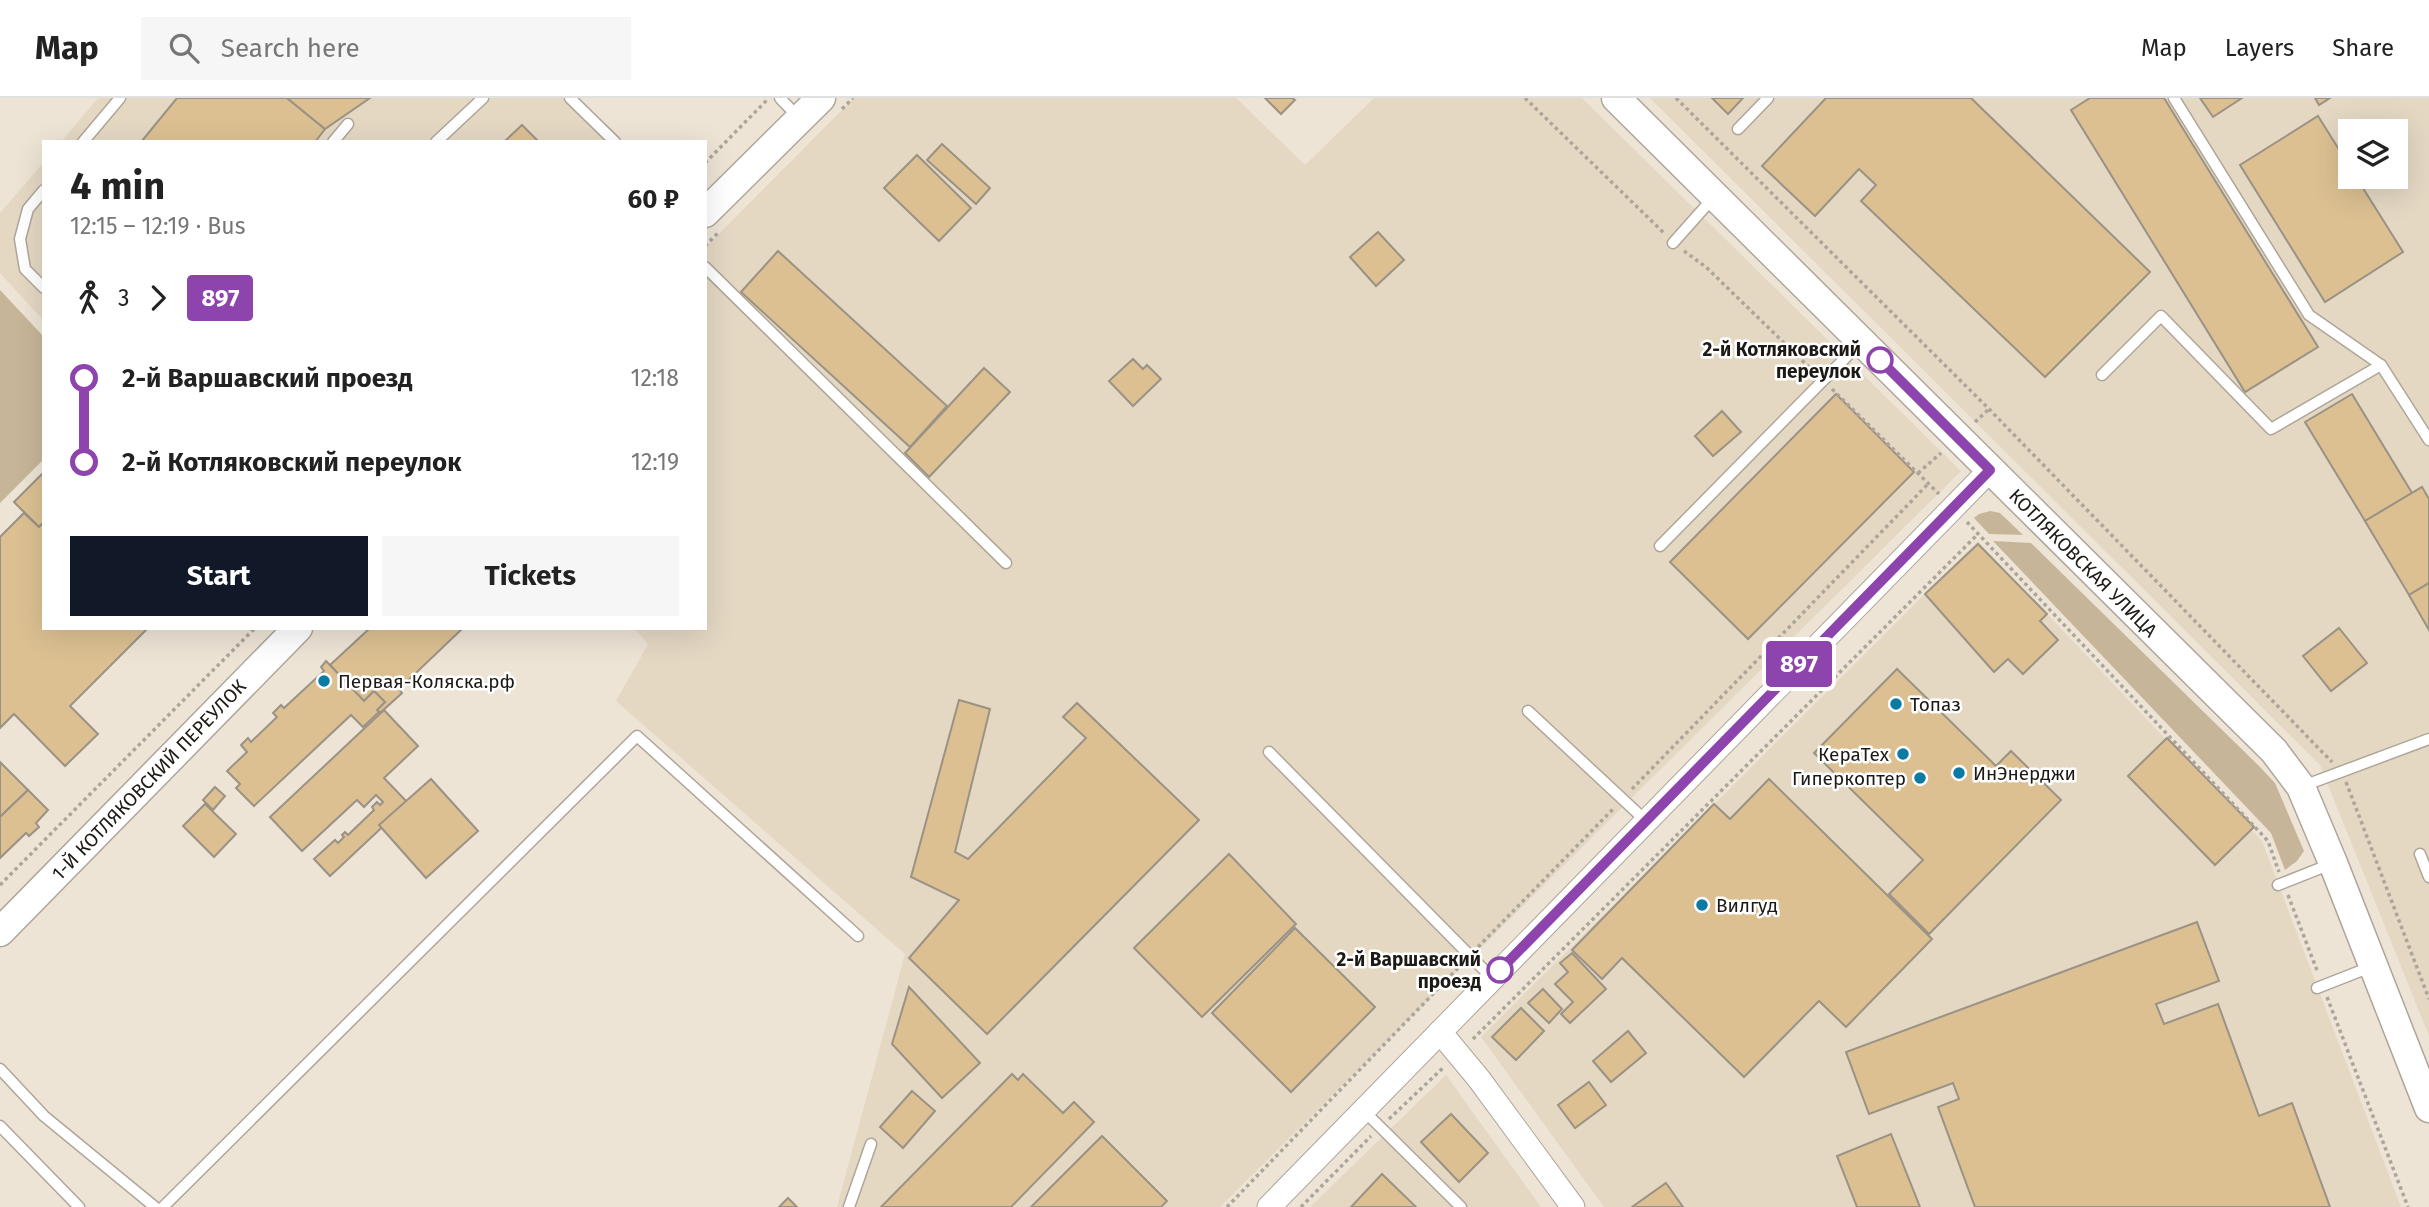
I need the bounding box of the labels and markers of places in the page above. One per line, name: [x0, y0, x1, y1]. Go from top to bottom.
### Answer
place label: 2-й Котляковский переулок: [1703, 338, 1862, 383]
marker: 2-й Котляковский переулок: [1867, 347, 1893, 373]
place label: Первая-Коляска.рф: [338, 670, 515, 693]
marker: Первая-Коляска.рф: [316, 673, 332, 689]
place label: Топаз: [1910, 693, 1961, 716]
marker: Топаз: [1888, 696, 1904, 712]
place label: КераТех: [1818, 743, 1890, 766]
marker: КераТех: [1895, 746, 1911, 762]
place label: ИнЭнерджи: [1973, 762, 2076, 785]
marker: ИнЭнерджи: [1951, 765, 1967, 781]
place label: Гиперкоптер: [1792, 767, 1906, 790]
marker: Гиперкоптер: [1912, 770, 1928, 786]
place label: Вилгуд: [1716, 894, 1778, 917]
marker: Вилгуд: [1694, 897, 1710, 913]
place label: 2-й Варшавский проезд: [1337, 948, 1481, 993]
marker: 2-й Варшавский проезд: [1487, 957, 1513, 983]

